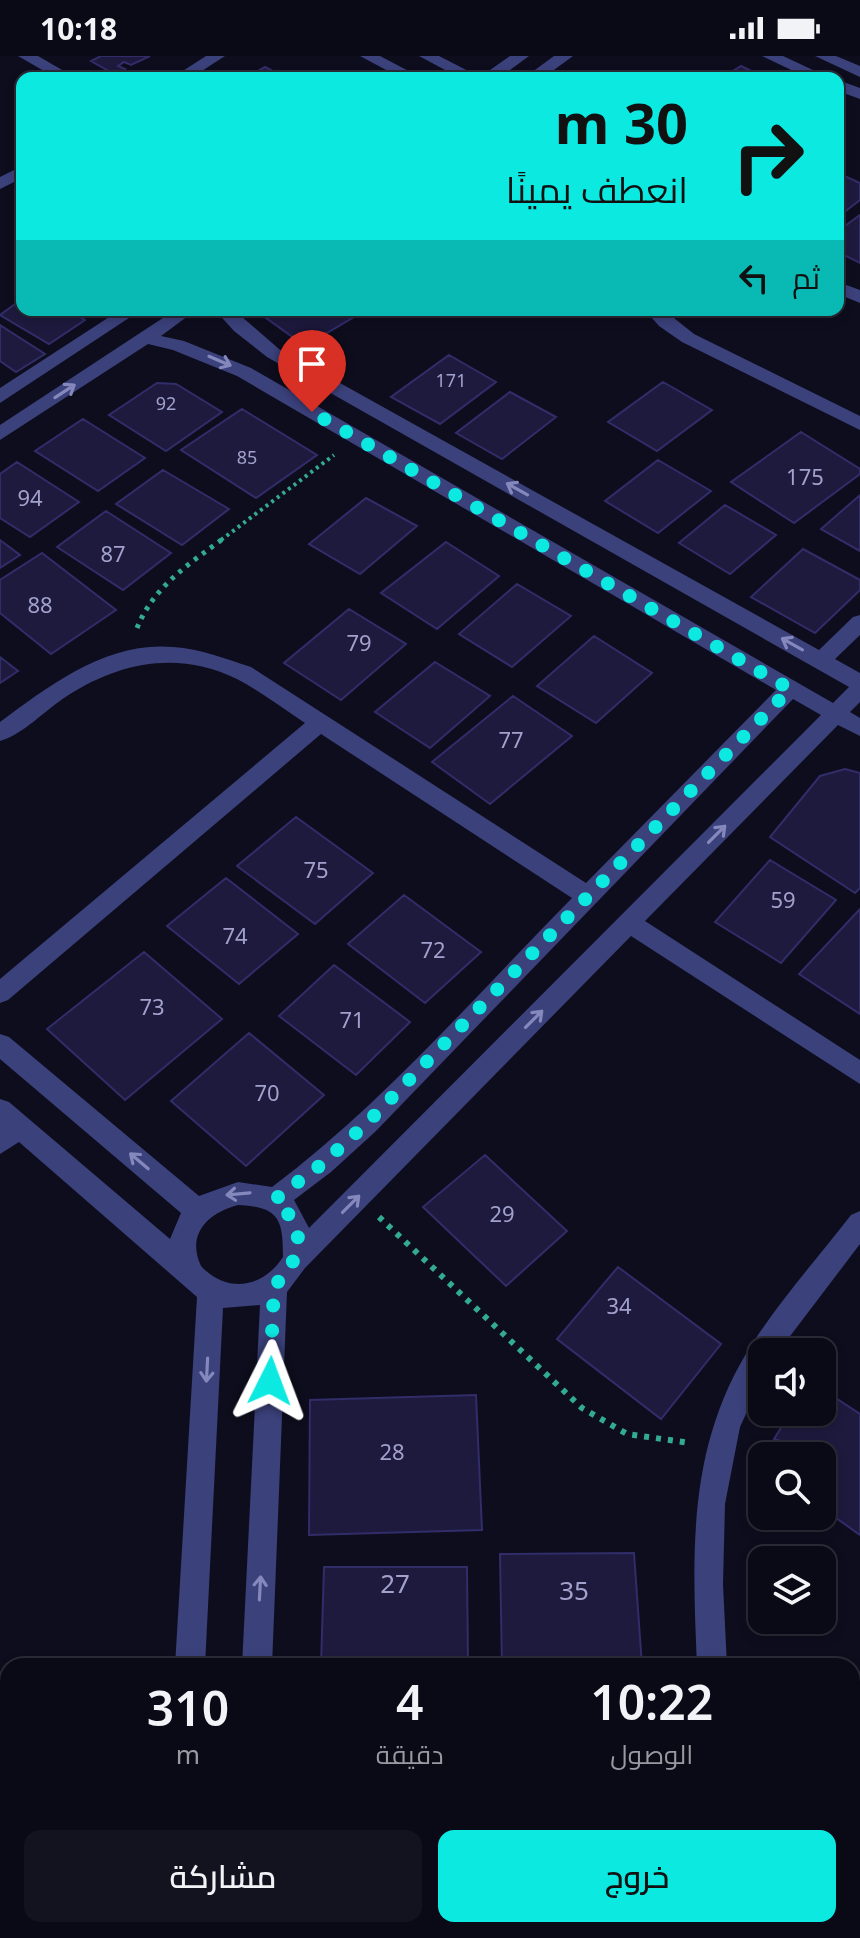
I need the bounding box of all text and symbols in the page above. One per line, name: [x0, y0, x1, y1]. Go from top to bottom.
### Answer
text: 10:18: [40, 8, 117, 49]
text: 30 m: [555, 84, 688, 160]
icon: right: [716, 104, 820, 208]
text: انعطف يمينًا: [506, 165, 688, 214]
icon: left: [732, 256, 776, 300]
text: ثم: [792, 257, 820, 298]
pin: [278, 330, 346, 412]
icon: arrive: [290, 342, 334, 386]
one-way arrow: [207, 355, 231, 370]
house number: 171: [436, 368, 466, 392]
one-way arrow: [53, 383, 76, 399]
house number: 92: [156, 391, 176, 415]
house number: 85: [237, 445, 257, 469]
house number: 175: [786, 461, 824, 491]
one-way arrow: [506, 481, 529, 497]
house number: 94: [17, 482, 43, 512]
house number: 87: [100, 538, 126, 568]
house number: 88: [27, 589, 53, 619]
house number: 79: [346, 627, 372, 657]
one-way arrow: [781, 636, 804, 652]
house number: 77: [498, 724, 524, 754]
one-way arrow: [707, 824, 726, 844]
house number: 75: [303, 854, 329, 884]
house number: 59: [770, 884, 796, 914]
house number: 74: [222, 920, 248, 950]
house number: 72: [420, 934, 446, 964]
house number: 73: [139, 991, 165, 1021]
house number: 71: [339, 1004, 365, 1034]
one-way arrow: [524, 1009, 543, 1029]
house number: 70: [254, 1077, 280, 1107]
one-way arrow: [129, 1152, 149, 1170]
one-way arrow: [225, 1186, 252, 1201]
one-way arrow: [341, 1194, 360, 1214]
house number: 29: [489, 1198, 515, 1228]
house number: 34: [606, 1290, 632, 1320]
map controls: [748, 1338, 836, 1634]
button: sound: [748, 1338, 836, 1426]
position arrow: [228, 1339, 312, 1423]
one-way arrow: [199, 1356, 214, 1383]
house number: 28: [379, 1436, 405, 1466]
button: search: [748, 1442, 836, 1530]
button: layers: [748, 1546, 836, 1634]
house number: 27: [380, 1565, 410, 1601]
house number: 35: [559, 1572, 589, 1608]
one-way arrow: [253, 1575, 268, 1602]
text: 4: [396, 1669, 423, 1734]
text: 10:22: [590, 1669, 713, 1734]
text: 310: [147, 1675, 229, 1740]
text: m: [176, 1736, 200, 1772]
text: دقيقة: [376, 1736, 443, 1772]
text: الوصول: [610, 1736, 693, 1772]
button: مشاركة: [24, 1830, 422, 1922]
button: خروج: [438, 1830, 836, 1922]

